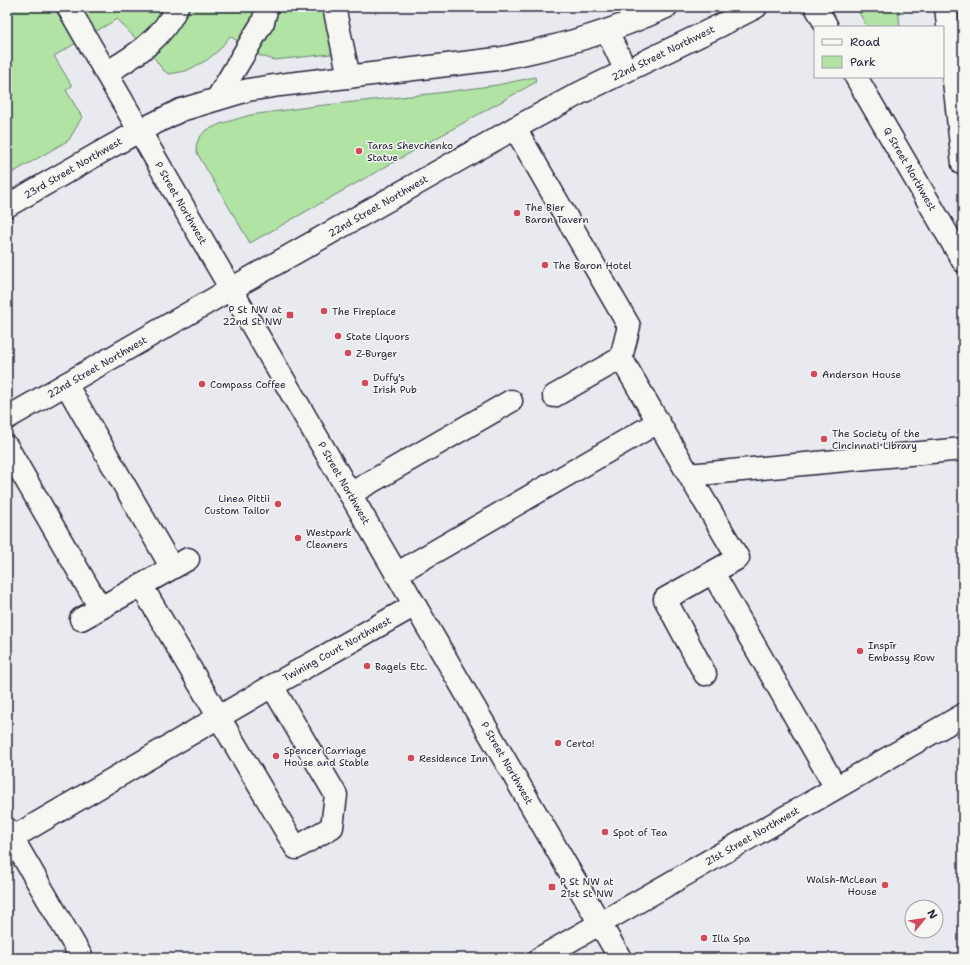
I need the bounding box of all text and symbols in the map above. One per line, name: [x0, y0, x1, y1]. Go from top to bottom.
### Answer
street label: 22nd Street Northwest: [609, 22, 717, 84]
legend: [814, 26, 944, 78]
text: Road: [850, 34, 881, 50]
text: Park: [850, 54, 876, 70]
street label: Q Street Northwest: [881, 125, 939, 213]
street label: 23rd Street Northwest: [22, 135, 124, 201]
place label: Taras Shevchenko Statue: [367, 139, 453, 164]
marker: Taras Shevchenko Statue: [354, 146, 364, 156]
street label: P Street Northwest: [152, 159, 210, 247]
street label: 22nd Street Northwest: [326, 172, 430, 240]
place label: The Bier Baron Tavern: [525, 201, 589, 226]
marker: The Bier Baron Tavern: [512, 208, 522, 218]
place label: The Baron Hotel: [553, 259, 632, 272]
marker: The Baron Hotel: [540, 260, 550, 270]
place label: P St NW at 22nd St NW: [223, 303, 282, 328]
place label: The Fireplace: [332, 305, 396, 318]
marker: The Fireplace: [319, 306, 329, 316]
marker: P St NW at 22nd St NW: [285, 310, 295, 320]
place label: State Liquors: [346, 330, 410, 343]
marker: State Liquors: [333, 331, 343, 341]
street label: 22nd Street Northwest: [45, 333, 149, 401]
place label: Z-Burger: [356, 347, 398, 360]
marker: Z-Burger: [343, 348, 353, 358]
place label: Anderson House: [822, 368, 901, 381]
marker: Anderson House: [809, 369, 819, 379]
place label: Duffy's Irish Pub: [373, 371, 417, 396]
place label: Compass Coffee: [210, 378, 286, 391]
marker: Duffy's Irish Pub: [360, 378, 370, 388]
marker: Compass Coffee: [197, 379, 207, 389]
place label: The Society of the Cincinnati Library: [832, 427, 920, 452]
marker: The Society of the Cincinnati Library: [819, 434, 829, 444]
street label: P Street Northwest: [315, 439, 373, 527]
place label: Linea Pittii Custom Tailor: [204, 492, 270, 517]
marker: Linea Pittii Custom Tailor: [273, 499, 283, 509]
place label: Westpark Cleaners: [306, 526, 352, 551]
marker: Westpark Cleaners: [293, 533, 303, 543]
street label: Twining Court Northwest: [281, 614, 393, 684]
place label: Inspīr Embassy Row: [868, 639, 935, 664]
marker: Inspīr Embassy Row: [855, 646, 865, 656]
place label: Bagels Etc.: [375, 660, 428, 673]
marker: Bagels Etc.: [362, 661, 372, 671]
street label: P Street Northwest: [478, 719, 536, 807]
place label: Certo!: [566, 737, 595, 750]
marker: Certo!: [553, 738, 563, 748]
place label: Spencer Carriage House and Stable: [284, 744, 369, 769]
marker: Spencer Carriage House and Stable: [271, 751, 281, 761]
place label: Residence Inn: [419, 752, 488, 765]
marker: Residence Inn: [406, 753, 416, 763]
street label: 21st Street Northwest: [702, 804, 802, 868]
place label: Spot of Tea: [613, 826, 668, 839]
marker: Spot of Tea: [600, 827, 610, 837]
place label: Walsh-McLean House: [806, 873, 877, 898]
place label: P St NW at 21st St NW: [560, 875, 614, 900]
marker: Walsh-McLean House: [880, 880, 890, 890]
marker: P St NW at 21st St NW: [547, 882, 557, 892]
north arrow: [904, 899, 944, 939]
text: N: [924, 907, 941, 922]
place label: Illa Spa: [712, 932, 751, 945]
marker: Illa Spa: [699, 933, 709, 943]

